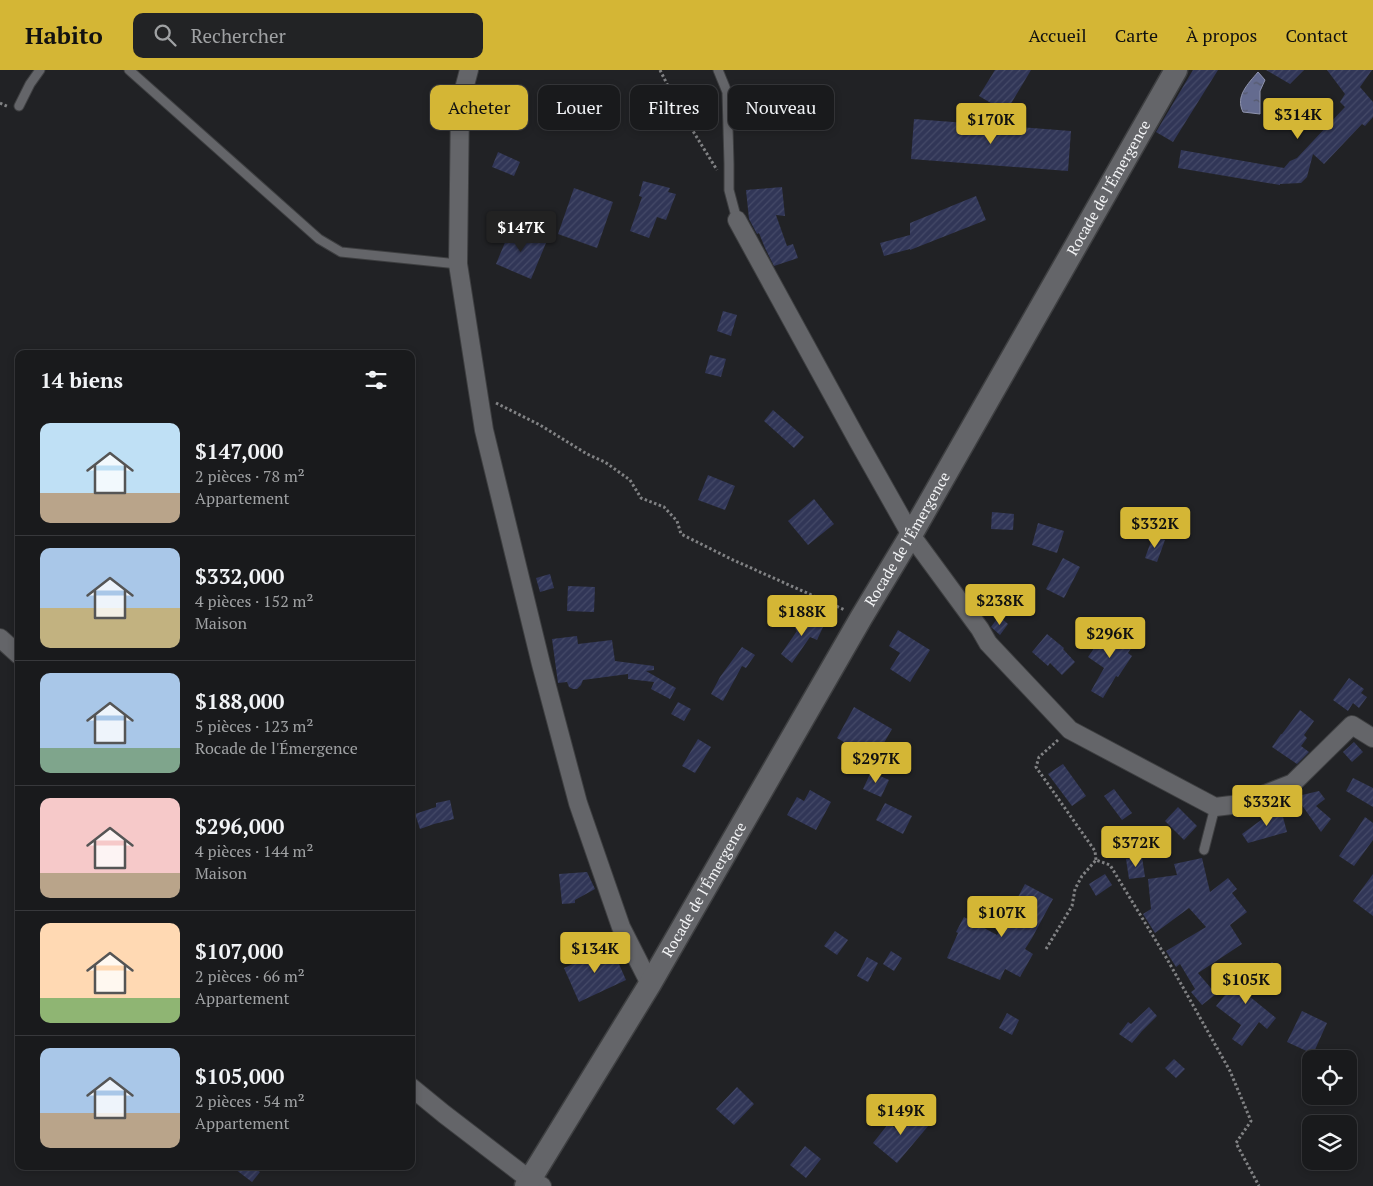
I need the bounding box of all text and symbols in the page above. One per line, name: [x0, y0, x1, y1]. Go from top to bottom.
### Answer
search box: [133, 13, 483, 58]
text: Habito: [25, 19, 103, 51]
icon: search: [151, 21, 179, 49]
text: Rechercher: [191, 23, 286, 48]
text: Accueil: [1028, 23, 1087, 47]
text: Carte: [1115, 23, 1158, 47]
text: À propos: [1186, 23, 1257, 47]
text: Contact: [1285, 23, 1348, 47]
chip: Acheter: [430, 85, 528, 130]
chip: Louer: [538, 85, 620, 130]
chip: Filtres: [630, 85, 718, 130]
chip: Nouveau: [728, 85, 834, 130]
pin: $314K: [1263, 98, 1333, 140]
pin: $170K: [956, 102, 1026, 145]
text: $314K: [1274, 103, 1322, 125]
text: $170K: [967, 108, 1015, 130]
street label: Rocade de l'Émergence: [1061, 116, 1154, 259]
pin: $147K: [486, 210, 556, 253]
text: $147K: [497, 216, 545, 238]
text: 14 biens: [40, 366, 123, 394]
icon: filters: [362, 366, 390, 394]
text: $147,000: [195, 437, 283, 465]
icon: home: [80, 443, 140, 503]
text: 2 pièces · 78 m²: [195, 465, 305, 487]
street label: Rocade de l'Émergence: [859, 468, 954, 610]
text: Appartement: [195, 487, 290, 509]
pin: $332K: [1120, 506, 1190, 549]
text: $332K: [1131, 512, 1179, 534]
text: $332,000: [195, 562, 284, 590]
icon: home: [80, 568, 140, 628]
pin: $238K: [965, 584, 1035, 626]
text: $238K: [976, 589, 1024, 611]
text: 4 pièces · 152 m²: [195, 590, 313, 612]
pin: $188K: [767, 594, 837, 637]
text: $188K: [778, 600, 826, 622]
text: Maison: [195, 612, 247, 634]
pin: $296K: [1075, 616, 1145, 659]
text: $296K: [1086, 622, 1134, 644]
text: $188,000: [195, 687, 284, 715]
icon: home: [80, 693, 140, 753]
text: 5 pièces · 123 m²: [195, 715, 313, 737]
text: Rocade de l'Émergence: [195, 737, 358, 759]
pin: $297K: [841, 742, 911, 784]
text: $297K: [852, 747, 900, 769]
pin: $332K: [1232, 784, 1302, 827]
text: $332K: [1243, 790, 1291, 812]
text: $296,000: [195, 812, 284, 840]
icon: home: [80, 818, 140, 878]
street label: Rocade de l'Émergence: [657, 818, 750, 960]
pin: $372K: [1101, 826, 1171, 868]
text: $372K: [1112, 831, 1160, 853]
text: 4 pièces · 144 m²: [195, 840, 313, 862]
text: Maison: [195, 862, 247, 884]
pin: $107K: [967, 896, 1037, 938]
text: $107K: [978, 901, 1026, 923]
pin: $134K: [560, 932, 630, 974]
text: $107,000: [195, 937, 283, 965]
text: $134K: [571, 937, 619, 959]
icon: home: [80, 943, 140, 1003]
pin: $105K: [1211, 962, 1281, 1005]
text: 2 pièces · 66 m²: [195, 965, 305, 987]
text: $105K: [1222, 968, 1270, 990]
text: Appartement: [195, 987, 290, 1009]
map controls: [1302, 1050, 1357, 1170]
button: locate: [1302, 1050, 1357, 1105]
text: $105,000: [195, 1062, 284, 1090]
icon: home: [80, 1068, 140, 1128]
text: 2 pièces · 54 m²: [195, 1090, 305, 1112]
pin: $149K: [866, 1094, 936, 1136]
text: $149K: [877, 1099, 925, 1121]
text: Appartement: [195, 1112, 290, 1134]
button: layers: [1302, 1115, 1357, 1170]

